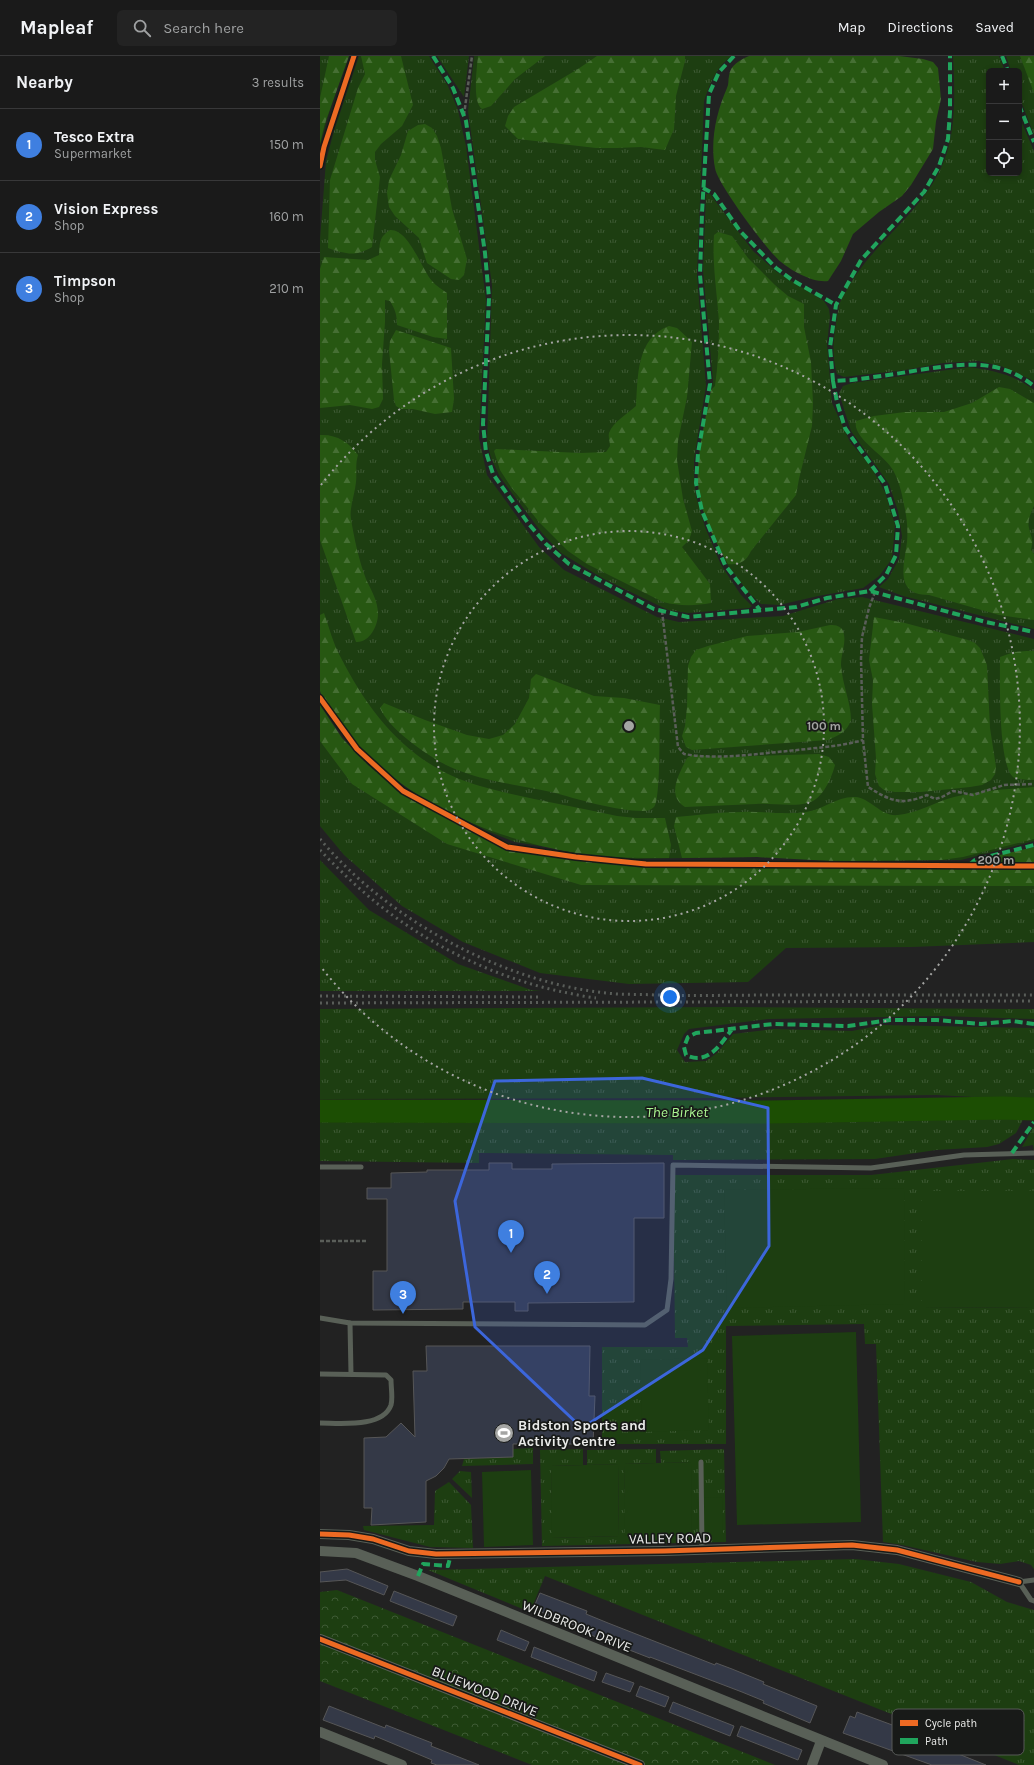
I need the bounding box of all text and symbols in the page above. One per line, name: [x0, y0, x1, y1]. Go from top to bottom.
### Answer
search box: [117, 10, 397, 46]
text: Mapleaf: [20, 17, 93, 39]
icon: search: [131, 17, 153, 39]
text: Search here: [163, 19, 244, 37]
text: Map: [838, 19, 866, 36]
text: Directions: [888, 19, 953, 36]
text: Saved: [975, 19, 1014, 36]
map controls: [986, 68, 1022, 176]
button: +: [986, 68, 1022, 104]
text: Nearby: [16, 72, 73, 92]
text: 3 results: [252, 75, 304, 90]
button: −: [986, 104, 1022, 140]
text: Tesco Extra: [54, 128, 135, 146]
text: 1: [27, 137, 31, 152]
text: 150 m: [269, 137, 304, 152]
button: locate: [986, 140, 1022, 176]
text: Supermarket: [54, 146, 132, 161]
text: Vision Express: [54, 200, 158, 218]
text: 2: [25, 209, 33, 224]
text: 160 m: [269, 209, 304, 224]
text: Shop: [54, 218, 84, 233]
text: Timpson: [54, 272, 116, 290]
text: 3: [25, 281, 33, 296]
text: 210 m: [269, 281, 304, 296]
text: Shop: [54, 290, 84, 305]
centre of rings: [622, 719, 636, 733]
text: 100 m: [807, 719, 841, 733]
text: 200 m: [978, 853, 1014, 867]
your location: [660, 987, 680, 1007]
water label: The Birket: [646, 1103, 709, 1121]
pin: 1: [498, 1220, 524, 1253]
pin: 2: [534, 1261, 560, 1294]
pin: 3: [390, 1281, 416, 1314]
place label: Bidston Sports and Activity Centre: [518, 1417, 646, 1450]
sports icon: Bidston Sports and Activity Centre: [493, 1422, 515, 1444]
street label: VALLEY ROAD: [629, 1529, 711, 1548]
street label: WILDBROOK DRIVE: [519, 1597, 634, 1656]
street label: BLUEWOOD DRIVE: [429, 1662, 540, 1720]
legend: [892, 1709, 1024, 1755]
text: Cycle path: [925, 1717, 977, 1730]
text: Path: [925, 1735, 948, 1748]

